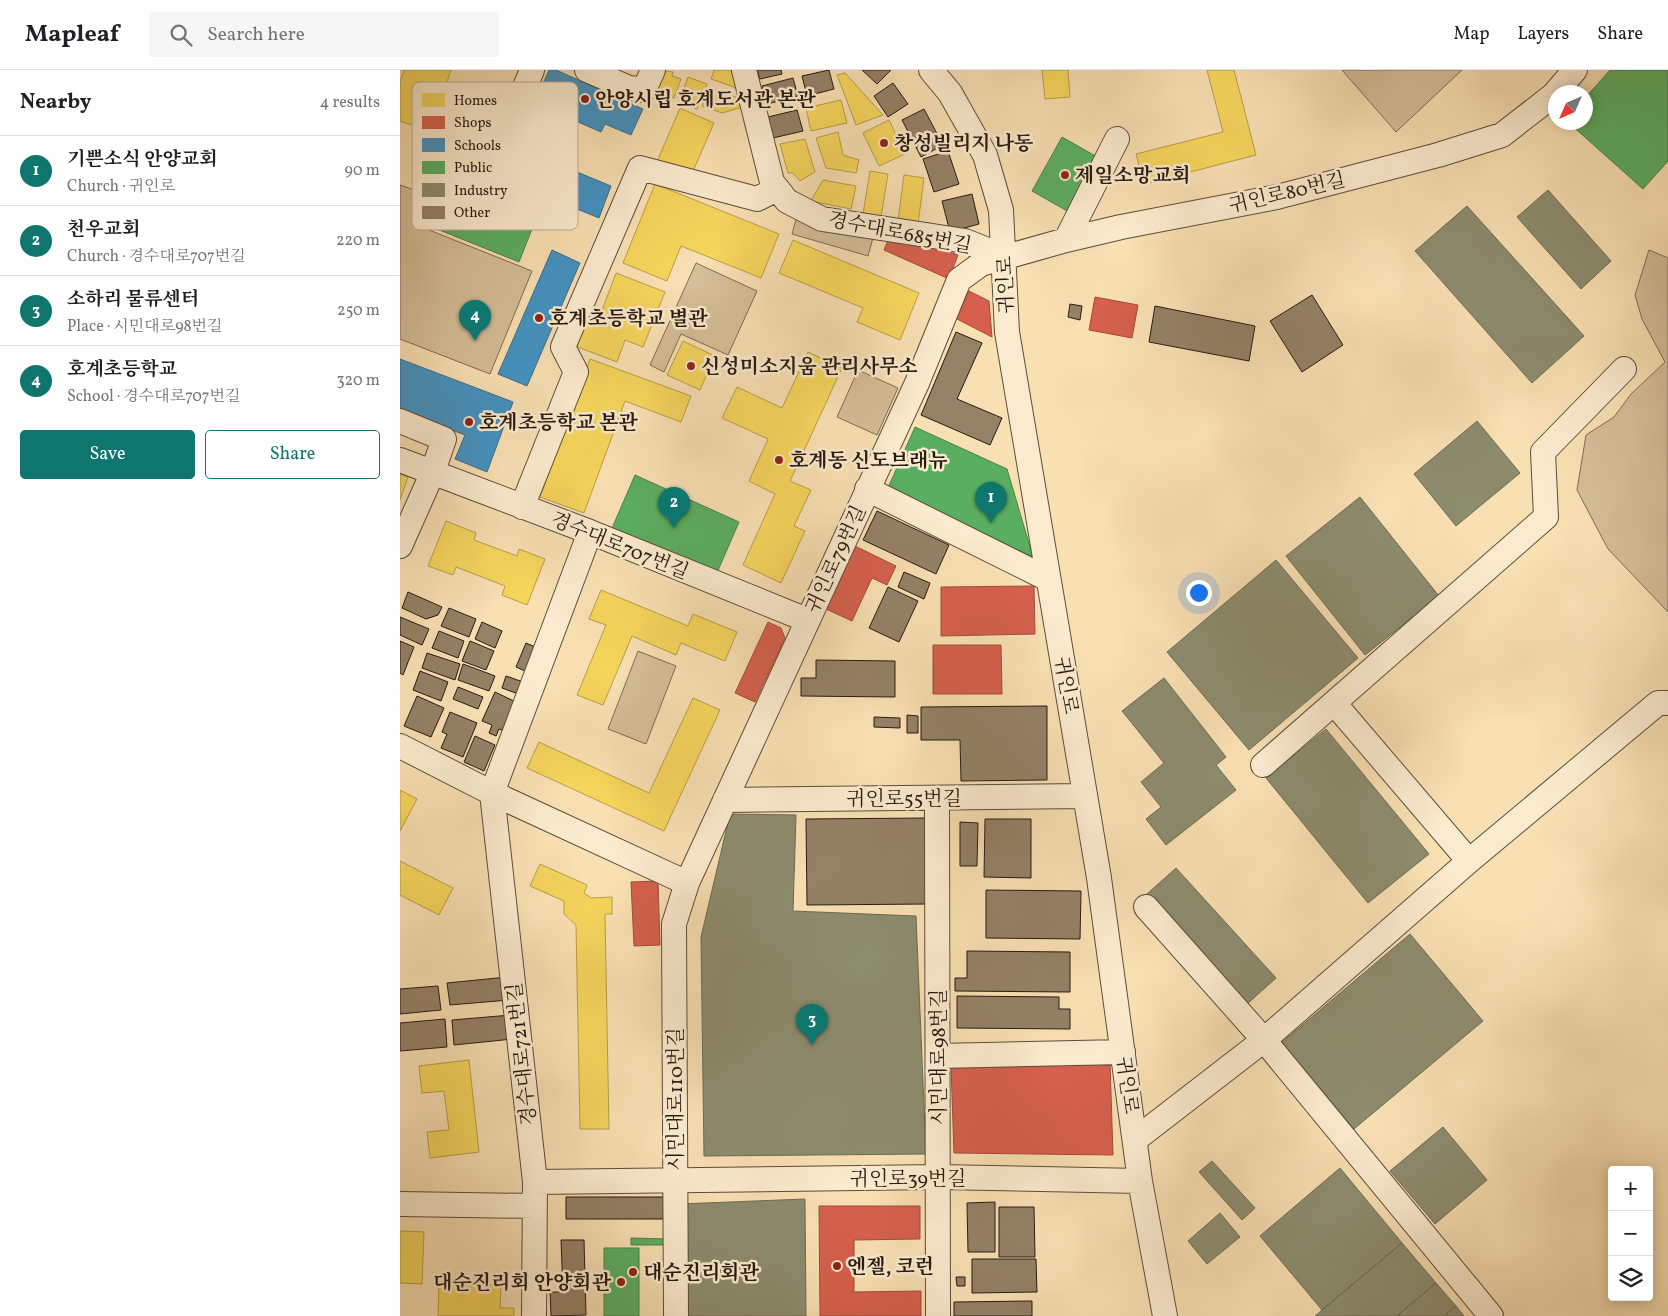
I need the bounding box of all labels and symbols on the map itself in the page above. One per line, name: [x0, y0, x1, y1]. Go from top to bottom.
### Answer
legend: [412, 82, 578, 230]
north arrow: [1548, 85, 1593, 130]
place label: 안양시립 호계도서관 본관: [595, 87, 816, 115]
text: Homes: [454, 92, 497, 111]
marker: 안양시립 호계도서관 본관: [579, 93, 591, 105]
text: Shops: [454, 114, 492, 133]
place label: 창성빌리지 나동: [894, 131, 1034, 159]
text: Schools: [454, 137, 501, 156]
marker: 창성빌리지 나동: [878, 137, 890, 149]
text: Public: [454, 159, 492, 178]
place label: 제일소망교회: [1075, 163, 1191, 191]
street label: 귀인로80번길: [1226, 167, 1348, 221]
marker: 제일소망교회: [1059, 169, 1071, 181]
text: Industry: [454, 182, 508, 201]
text: Other: [454, 204, 490, 223]
street label: 경수대로685번길: [825, 206, 974, 262]
street label: 귀인로: [992, 255, 1022, 314]
pin: 4: [459, 300, 491, 341]
place label: 호계초등학교 별관: [549, 306, 708, 334]
marker: 호계초등학교 별관: [533, 312, 545, 324]
place label: 신성미소지움 관리사무소: [701, 354, 918, 382]
marker: 신성미소지움 관리사무소: [685, 360, 697, 372]
place label: 호계초등학교 본관: [479, 410, 638, 438]
marker: 호계초등학교 본관: [463, 416, 475, 428]
place label: 호계동 신도브래뉴: [789, 448, 948, 476]
marker: 호계동 신도브래뉴: [773, 454, 785, 466]
pin: 1: [975, 482, 1007, 523]
pin: 2: [658, 487, 690, 528]
street label: 귀인로79번길: [800, 501, 874, 619]
street label: 경수대로707번길: [546, 506, 692, 587]
your location: [1186, 580, 1212, 606]
street label: 귀인로: [1046, 654, 1084, 716]
street label: 귀인로55번길: [846, 786, 962, 814]
street label: 경수대로721번길: [502, 981, 544, 1127]
street label: 시민대로98번길: [926, 989, 954, 1125]
pin: 3: [796, 1004, 828, 1045]
street label: 시민대로110번길: [663, 1027, 691, 1171]
street label: 귀인로: [1108, 1055, 1144, 1116]
street label: 귀인로39번길: [850, 1166, 966, 1194]
place label: 엔젤, 코런: [847, 1254, 934, 1282]
place label: 대순진리회관: [643, 1260, 760, 1288]
marker: 엔젤, 코런: [831, 1260, 843, 1272]
marker: 대순진리회관: [627, 1266, 639, 1278]
place label: 대순진리회 안양회관: [433, 1270, 612, 1298]
marker: 대순진리회 안양회관: [615, 1276, 627, 1288]

